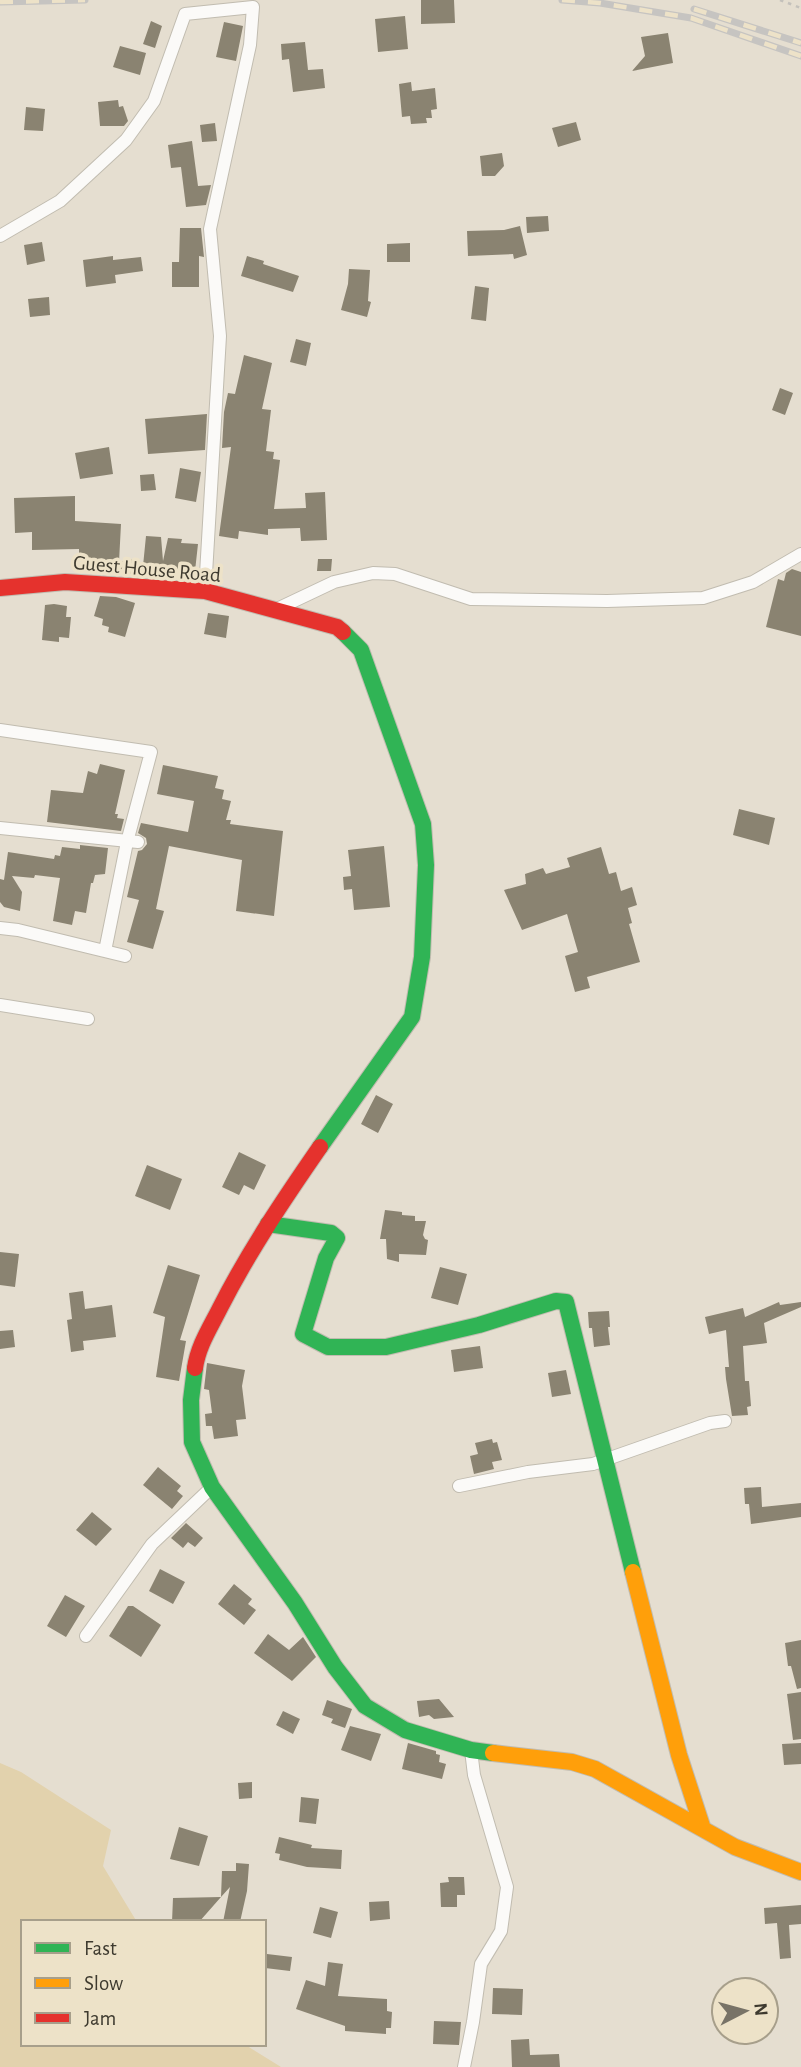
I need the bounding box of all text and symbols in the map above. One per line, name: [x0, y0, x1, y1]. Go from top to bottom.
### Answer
street label: Guest House Road: [72, 552, 222, 586]
legend: [21, 1920, 266, 2046]
text: Fast: [84, 1938, 117, 1959]
text: Slow: [84, 1973, 123, 1994]
north arrow: [710, 1976, 780, 2046]
text: N: [750, 2002, 771, 2017]
text: Jam: [84, 2008, 116, 2029]

